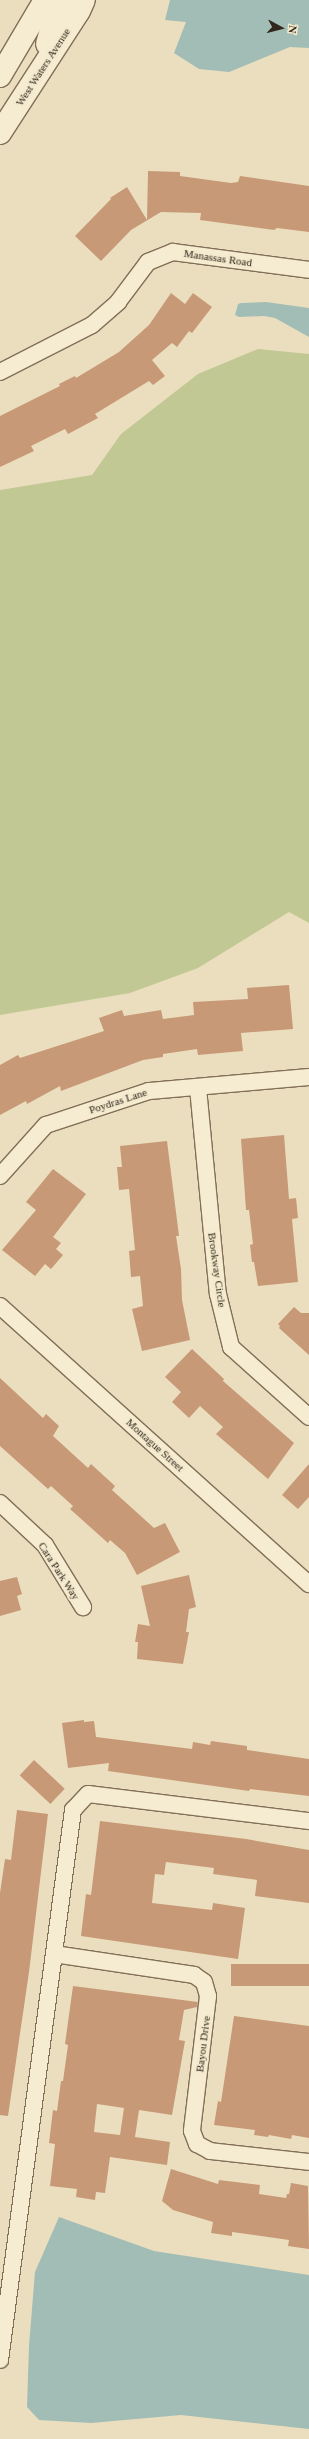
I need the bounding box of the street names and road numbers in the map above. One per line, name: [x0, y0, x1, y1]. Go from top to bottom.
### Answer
street label: West Waters Avenue: [13, 25, 73, 109]
street label: Manassas Road: [183, 247, 253, 269]
street label: Poydras Lane: [87, 1085, 149, 1117]
street label: Brookway Circle: [205, 1232, 229, 1308]
street label: Montague Street: [123, 1416, 187, 1474]
street label: Cara Park Way: [35, 1540, 83, 1602]
street label: Bayou Drive: [193, 2015, 213, 2073]

